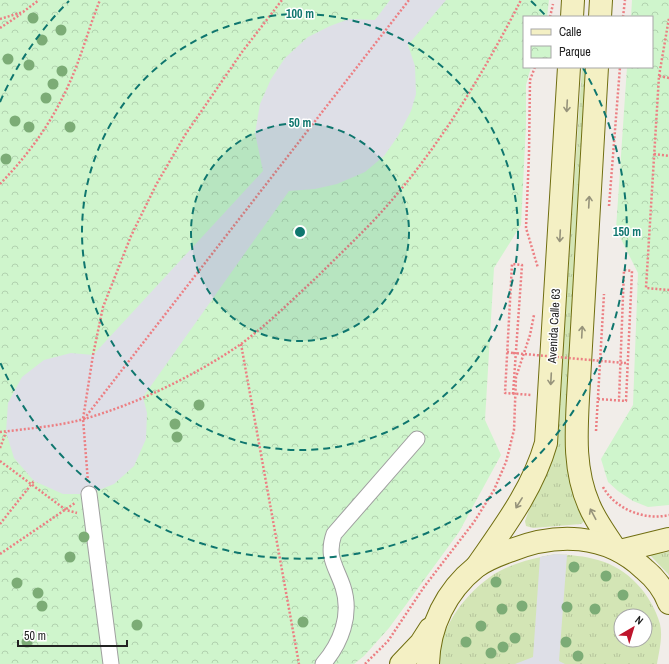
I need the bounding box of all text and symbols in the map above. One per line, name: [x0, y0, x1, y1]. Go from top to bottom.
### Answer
text: 100 m: [286, 6, 314, 22]
legend: [523, 16, 653, 68]
text: Calle: [559, 24, 581, 40]
text: Parque: [559, 44, 591, 60]
one-way arrow: [563, 99, 571, 112]
text: 50 m: [289, 115, 311, 131]
one-way arrow: [586, 196, 593, 209]
text: 150 m: [613, 224, 641, 240]
centre of rings: [293, 225, 307, 239]
one-way arrow: [556, 229, 563, 242]
street label: Avenida Calle 63: [544, 288, 564, 365]
one-way arrow: [578, 326, 585, 339]
one-way arrow: [548, 372, 555, 385]
one-way arrow: [515, 497, 523, 508]
one-way arrow: [589, 508, 597, 520]
north arrow: [613, 608, 653, 648]
text: N: [632, 613, 646, 628]
scale bar: [18, 622, 127, 648]
text: 50 m: [24, 628, 46, 644]

